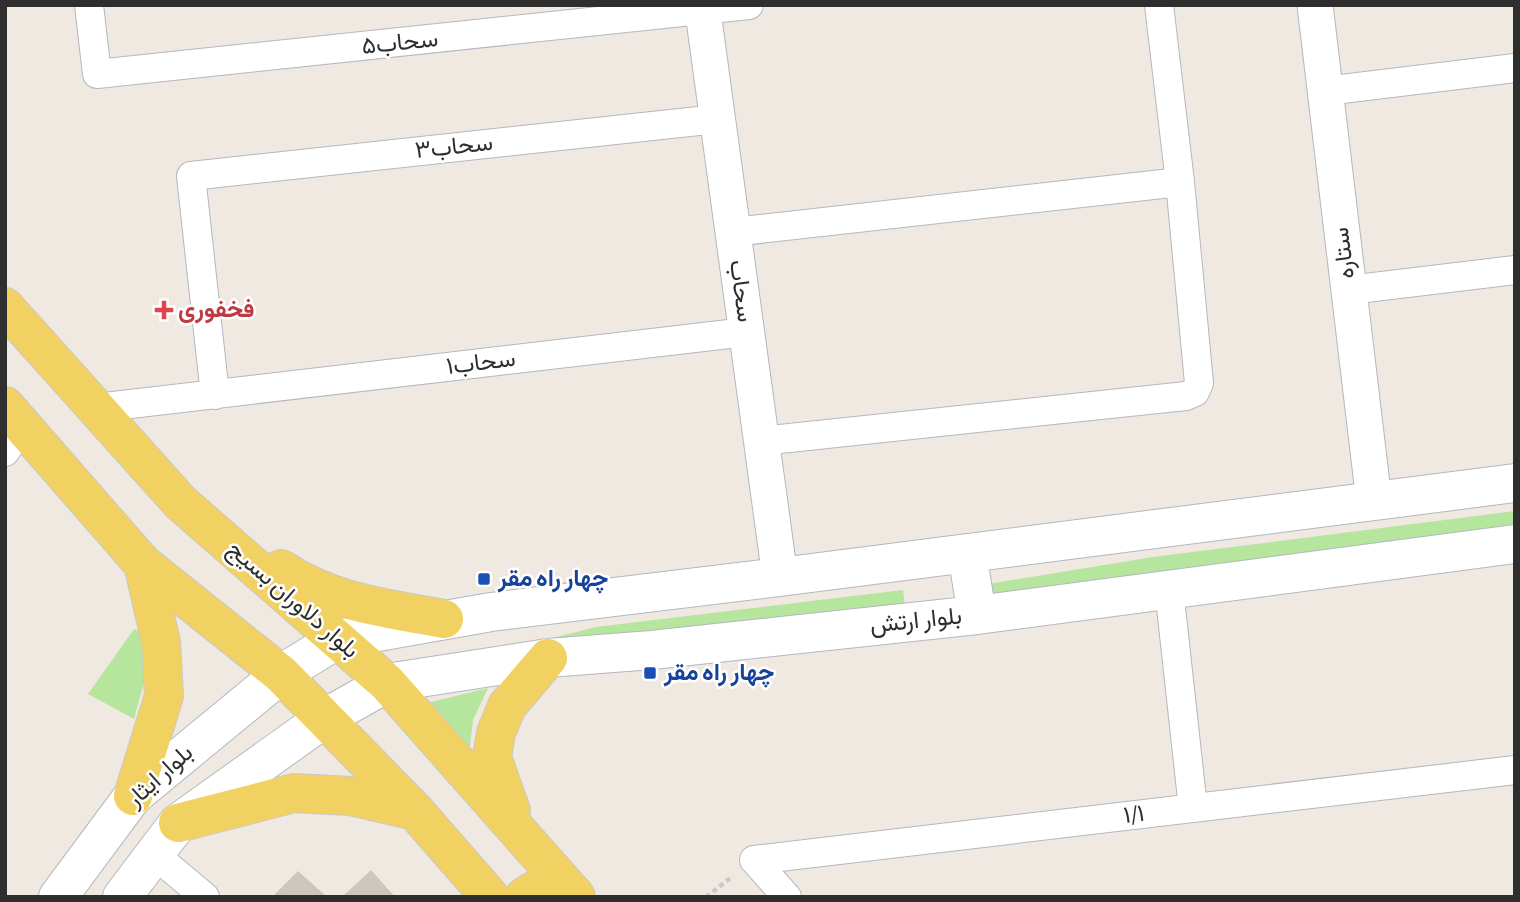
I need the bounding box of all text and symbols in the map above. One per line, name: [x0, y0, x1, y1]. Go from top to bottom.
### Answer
street label: ۵سحاب: [361, 27, 440, 60]
street label: ۳سحاب: [414, 131, 494, 164]
street label: ستاره: [1329, 226, 1361, 280]
street label: سحاب: [724, 258, 757, 324]
place label: فخفوری: [178, 298, 254, 324]
marker: فخفوری: [156, 302, 172, 318]
street label: ۱سحاب: [445, 347, 517, 380]
street label: بلوار دلاوران بسیج: [220, 537, 363, 666]
place label: چهار راه مقر‍: [497, 567, 608, 594]
marker: چهار راه مقر‍: [476, 571, 492, 587]
street label: بلوار ارتش: [869, 604, 963, 640]
place label: چهار راه مقر: [663, 661, 774, 688]
marker: چهار راه مقر: [642, 665, 658, 681]
street label: بلوار ایثار: [122, 740, 199, 814]
street label: ۱/۱: [1122, 802, 1146, 828]

